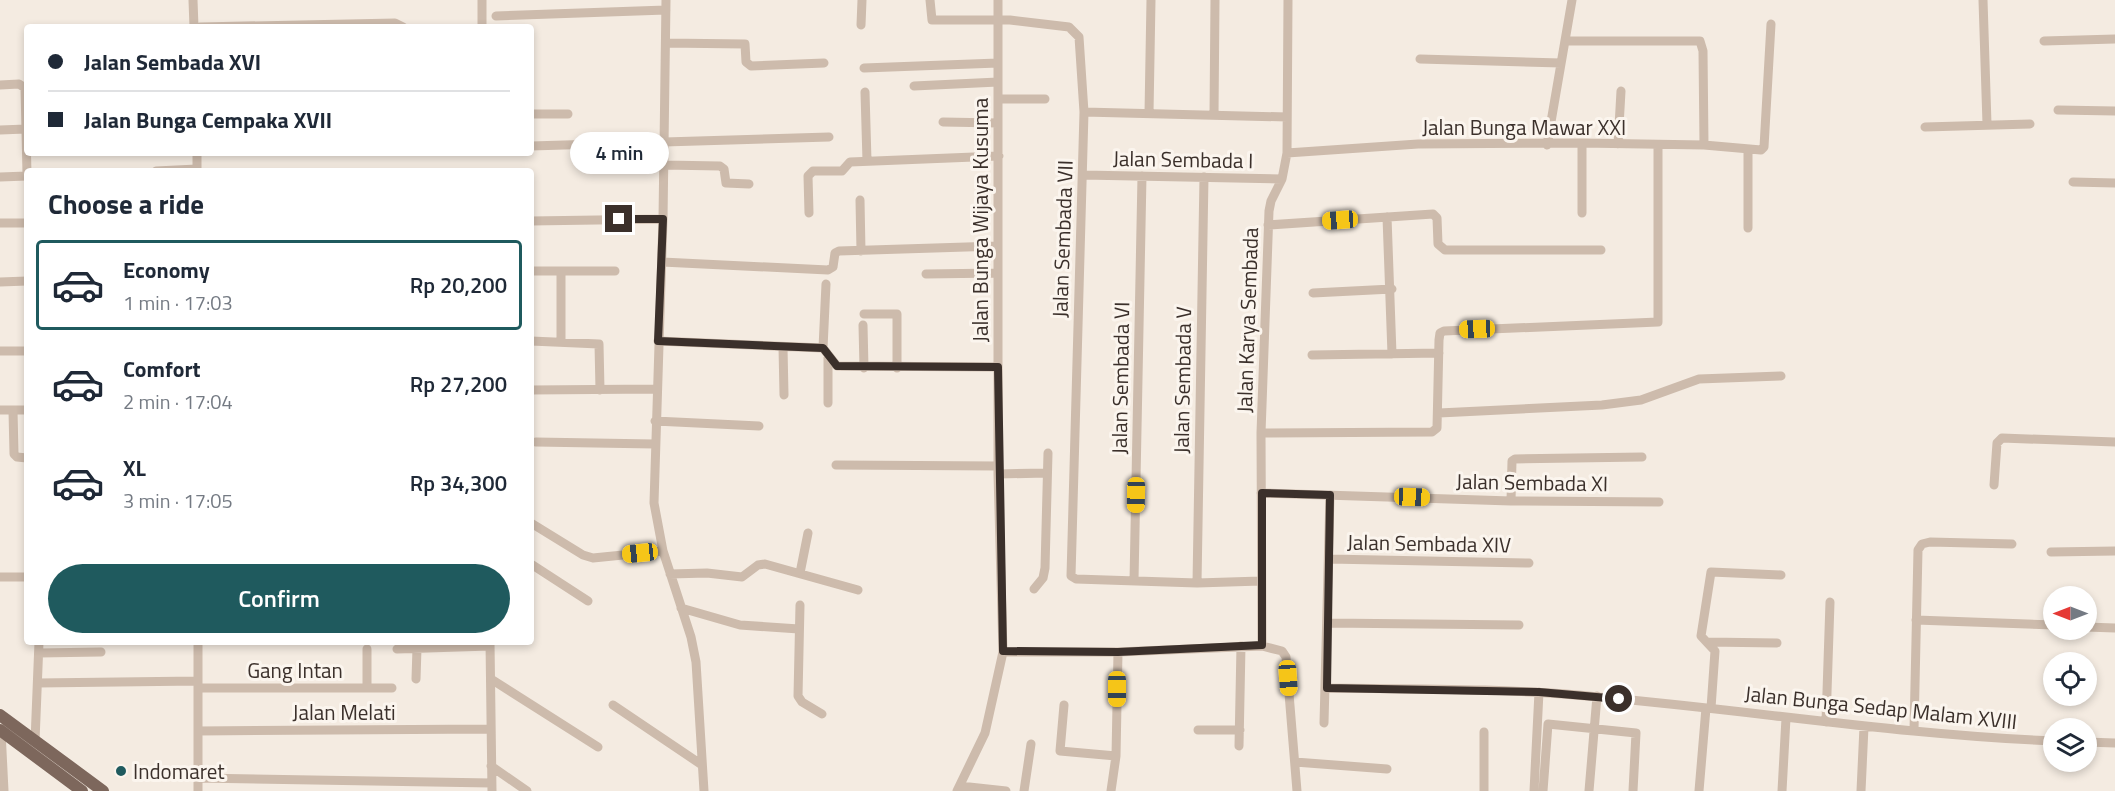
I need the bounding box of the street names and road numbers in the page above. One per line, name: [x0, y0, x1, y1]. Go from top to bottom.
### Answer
street label: Jalan Bunga Wijaya Kusuma: [964, 97, 996, 342]
street label: Jalan Bunga Mawar XXI: [1422, 111, 1626, 143]
street label: Jalan Sembada I: [1113, 142, 1253, 176]
street label: Jalan Sembada VII: [1043, 160, 1081, 318]
street label: Jalan Karya Sembada: [1228, 226, 1266, 413]
street label: Jalan Sembada VI: [1103, 301, 1137, 455]
street label: Jalan Sembada V: [1165, 306, 1199, 454]
street label: Jalan Sembada XI: [1456, 465, 1608, 499]
street label: Jalan Sembada XIV: [1347, 526, 1511, 560]
street label: Gang Intan: [247, 654, 343, 686]
street label: Jalan Bunga Sedap Malam XVIII: [1743, 677, 2019, 737]
street label: Jalan Melati: [292, 696, 396, 728]

